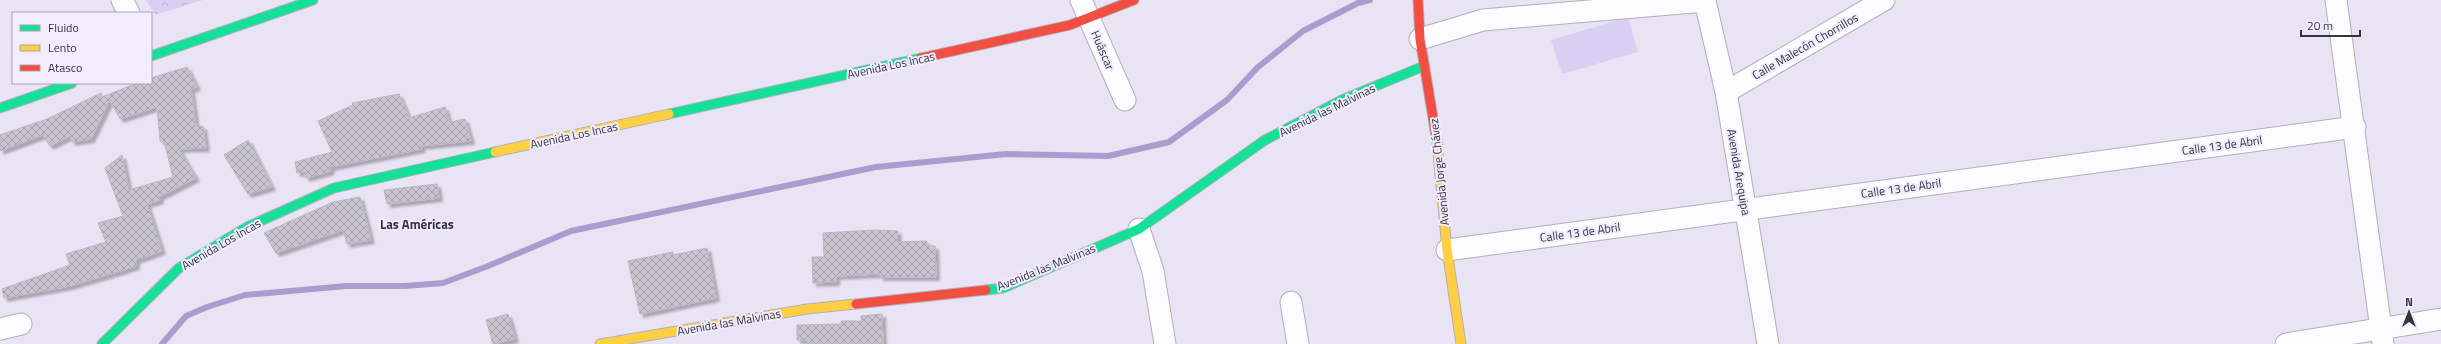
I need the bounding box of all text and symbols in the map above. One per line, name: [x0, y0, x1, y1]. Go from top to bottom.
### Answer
street label: Calle Malecón Chorrillos: [1748, 8, 1862, 84]
legend: [12, 12, 152, 84]
scale bar: [2301, 12, 2360, 38]
text: 20 m: [2307, 16, 2333, 35]
text: Fluido: [48, 18, 79, 37]
street label: Huáscar: [1086, 27, 1120, 73]
text: Lento: [48, 38, 77, 57]
street label: Avenida Los Incas: [845, 46, 937, 84]
text: Atasco: [48, 58, 82, 77]
street label: Avenida las Malvinas: [1276, 78, 1379, 142]
street label: Avenida Los Incas: [528, 116, 620, 154]
street label: Avenida Jorge Chávez: [1424, 118, 1454, 226]
street label: Avenida Arequipa: [1722, 127, 1756, 217]
street label: Calle 13 de Abril: [2181, 130, 2263, 160]
street label: Calle 13 de Abril: [1860, 173, 1942, 203]
street label: Avenida Los Incas: [178, 213, 265, 275]
district label: Las Américas: [380, 214, 454, 234]
street label: Calle 13 de Abril: [1539, 217, 1621, 247]
street label: Avenida las Malvinas: [994, 238, 1099, 295]
north arrow: [2389, 292, 2429, 332]
text: N: [2405, 294, 2413, 310]
street label: Avenida las Malvinas: [676, 303, 783, 340]

